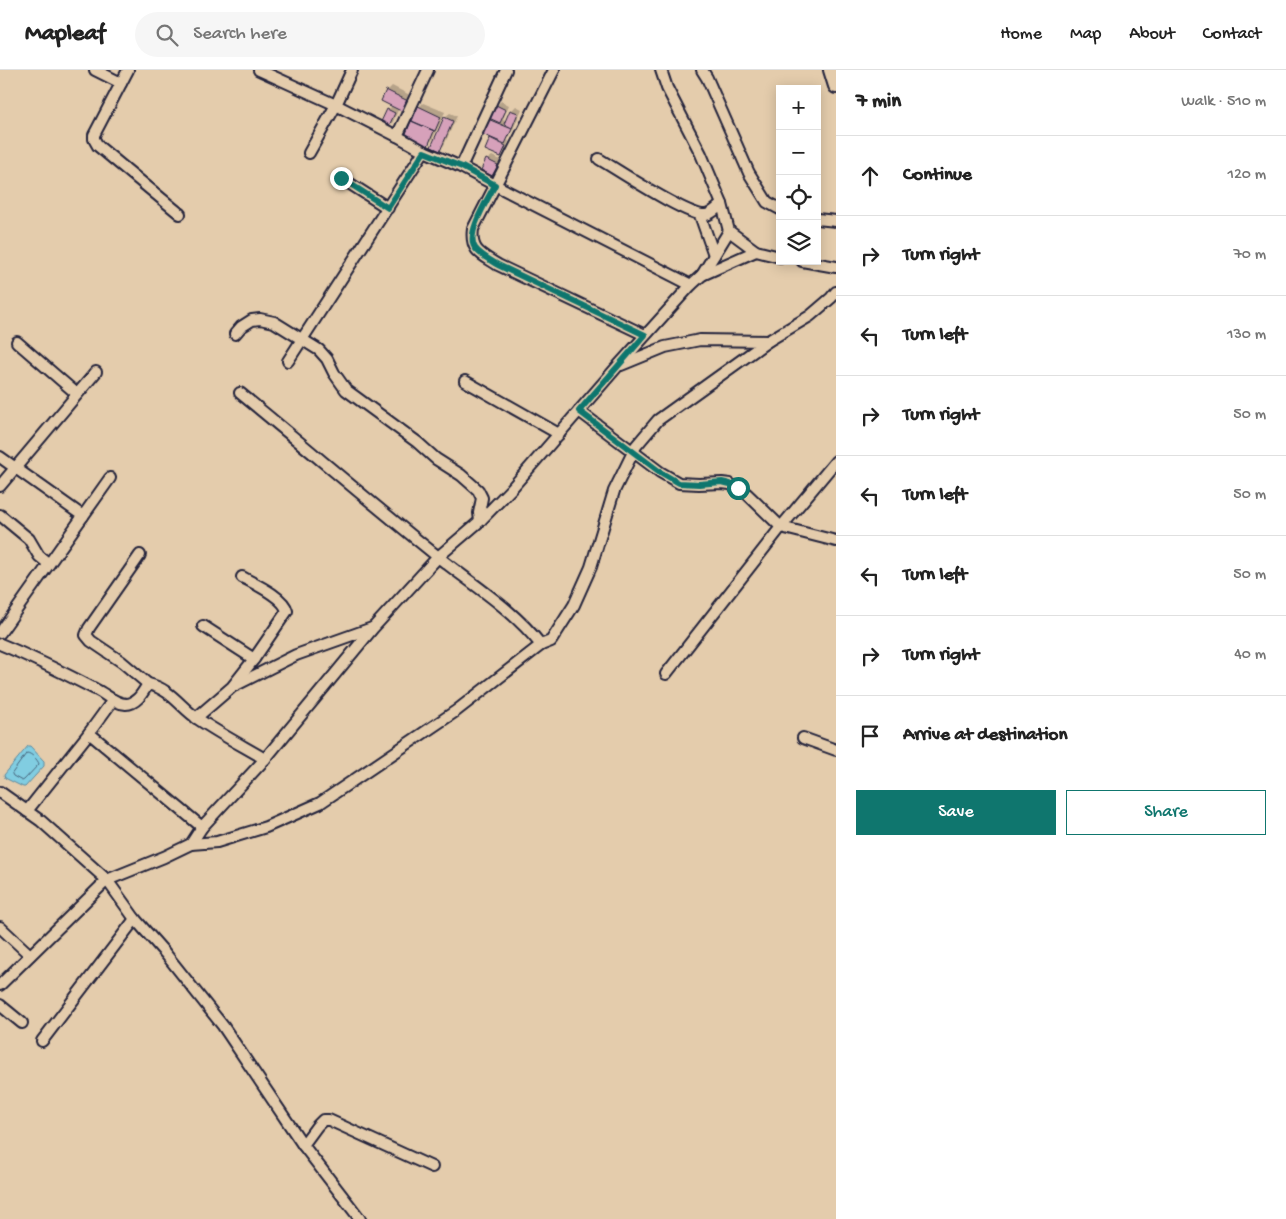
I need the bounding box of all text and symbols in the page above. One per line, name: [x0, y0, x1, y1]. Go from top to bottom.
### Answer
search box: [135, 12, 485, 57]
text: Mapleaf: [25, 20, 105, 49]
icon: search: [153, 21, 181, 49]
text: Search here: [193, 23, 287, 46]
text: Home: [1000, 24, 1042, 45]
text: Map: [1070, 24, 1101, 45]
text: About: [1129, 24, 1175, 45]
text: Contact: [1203, 24, 1261, 45]
map controls: [776, 85, 821, 265]
button: +: [776, 85, 821, 130]
text: 7 min: [856, 90, 901, 115]
text: Walk · 510 m: [1181, 93, 1266, 112]
button: −: [776, 130, 821, 175]
icon: ahead: [856, 162, 884, 190]
text: Continue: [903, 164, 972, 187]
text: 120 m: [1227, 166, 1266, 185]
route end: [330, 167, 353, 190]
button: locate: [776, 175, 821, 220]
button: layers: [776, 220, 821, 265]
icon: right: [856, 242, 884, 270]
text: Turn right: [903, 244, 979, 267]
text: 70 m: [1233, 246, 1266, 265]
icon: left: [856, 322, 884, 350]
text: Turn left: [903, 324, 967, 347]
text: 130 m: [1227, 326, 1266, 345]
icon: right: [856, 402, 884, 430]
text: Turn right: [903, 404, 979, 427]
text: 50 m: [1233, 406, 1266, 425]
route start: [727, 477, 750, 500]
icon: left: [856, 482, 884, 510]
text: Turn left: [903, 484, 967, 507]
text: 50 m: [1233, 486, 1266, 505]
icon: left: [856, 562, 884, 590]
text: Turn left: [903, 564, 967, 587]
text: 50 m: [1233, 566, 1266, 585]
icon: right: [856, 642, 884, 670]
text: Turn right: [903, 644, 979, 667]
text: 40 m: [1234, 646, 1266, 665]
icon: arrive: [856, 722, 884, 750]
text: Arrive at destination: [903, 724, 1067, 747]
button: Save: [856, 790, 1056, 835]
button: Share: [1066, 790, 1266, 835]

